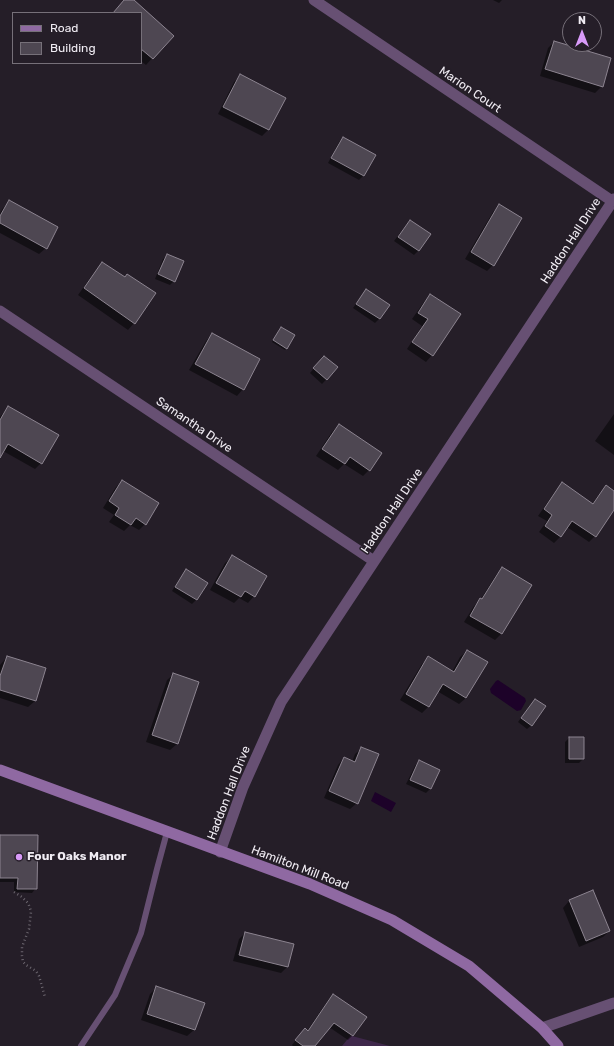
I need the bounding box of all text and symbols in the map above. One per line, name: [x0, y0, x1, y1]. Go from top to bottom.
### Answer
legend: [12, 12, 142, 64]
north arrow: [562, 12, 602, 52]
text: N: [578, 14, 586, 27]
text: Road: [50, 21, 78, 35]
text: Building: [50, 41, 96, 55]
street label: Marion Court: [436, 64, 504, 116]
street label: Haddon Hall Drive: [538, 195, 604, 287]
street label: Samantha Drive: [153, 394, 235, 456]
street label: Haddon Hall Drive: [358, 466, 426, 556]
street label: Haddon Hall Drive: [204, 744, 254, 842]
street label: Hamilton Mill Road: [249, 843, 351, 893]
place label: Four Oaks Manor: [27, 850, 127, 864]
marker: Four Oaks Manor: [14, 852, 24, 862]

